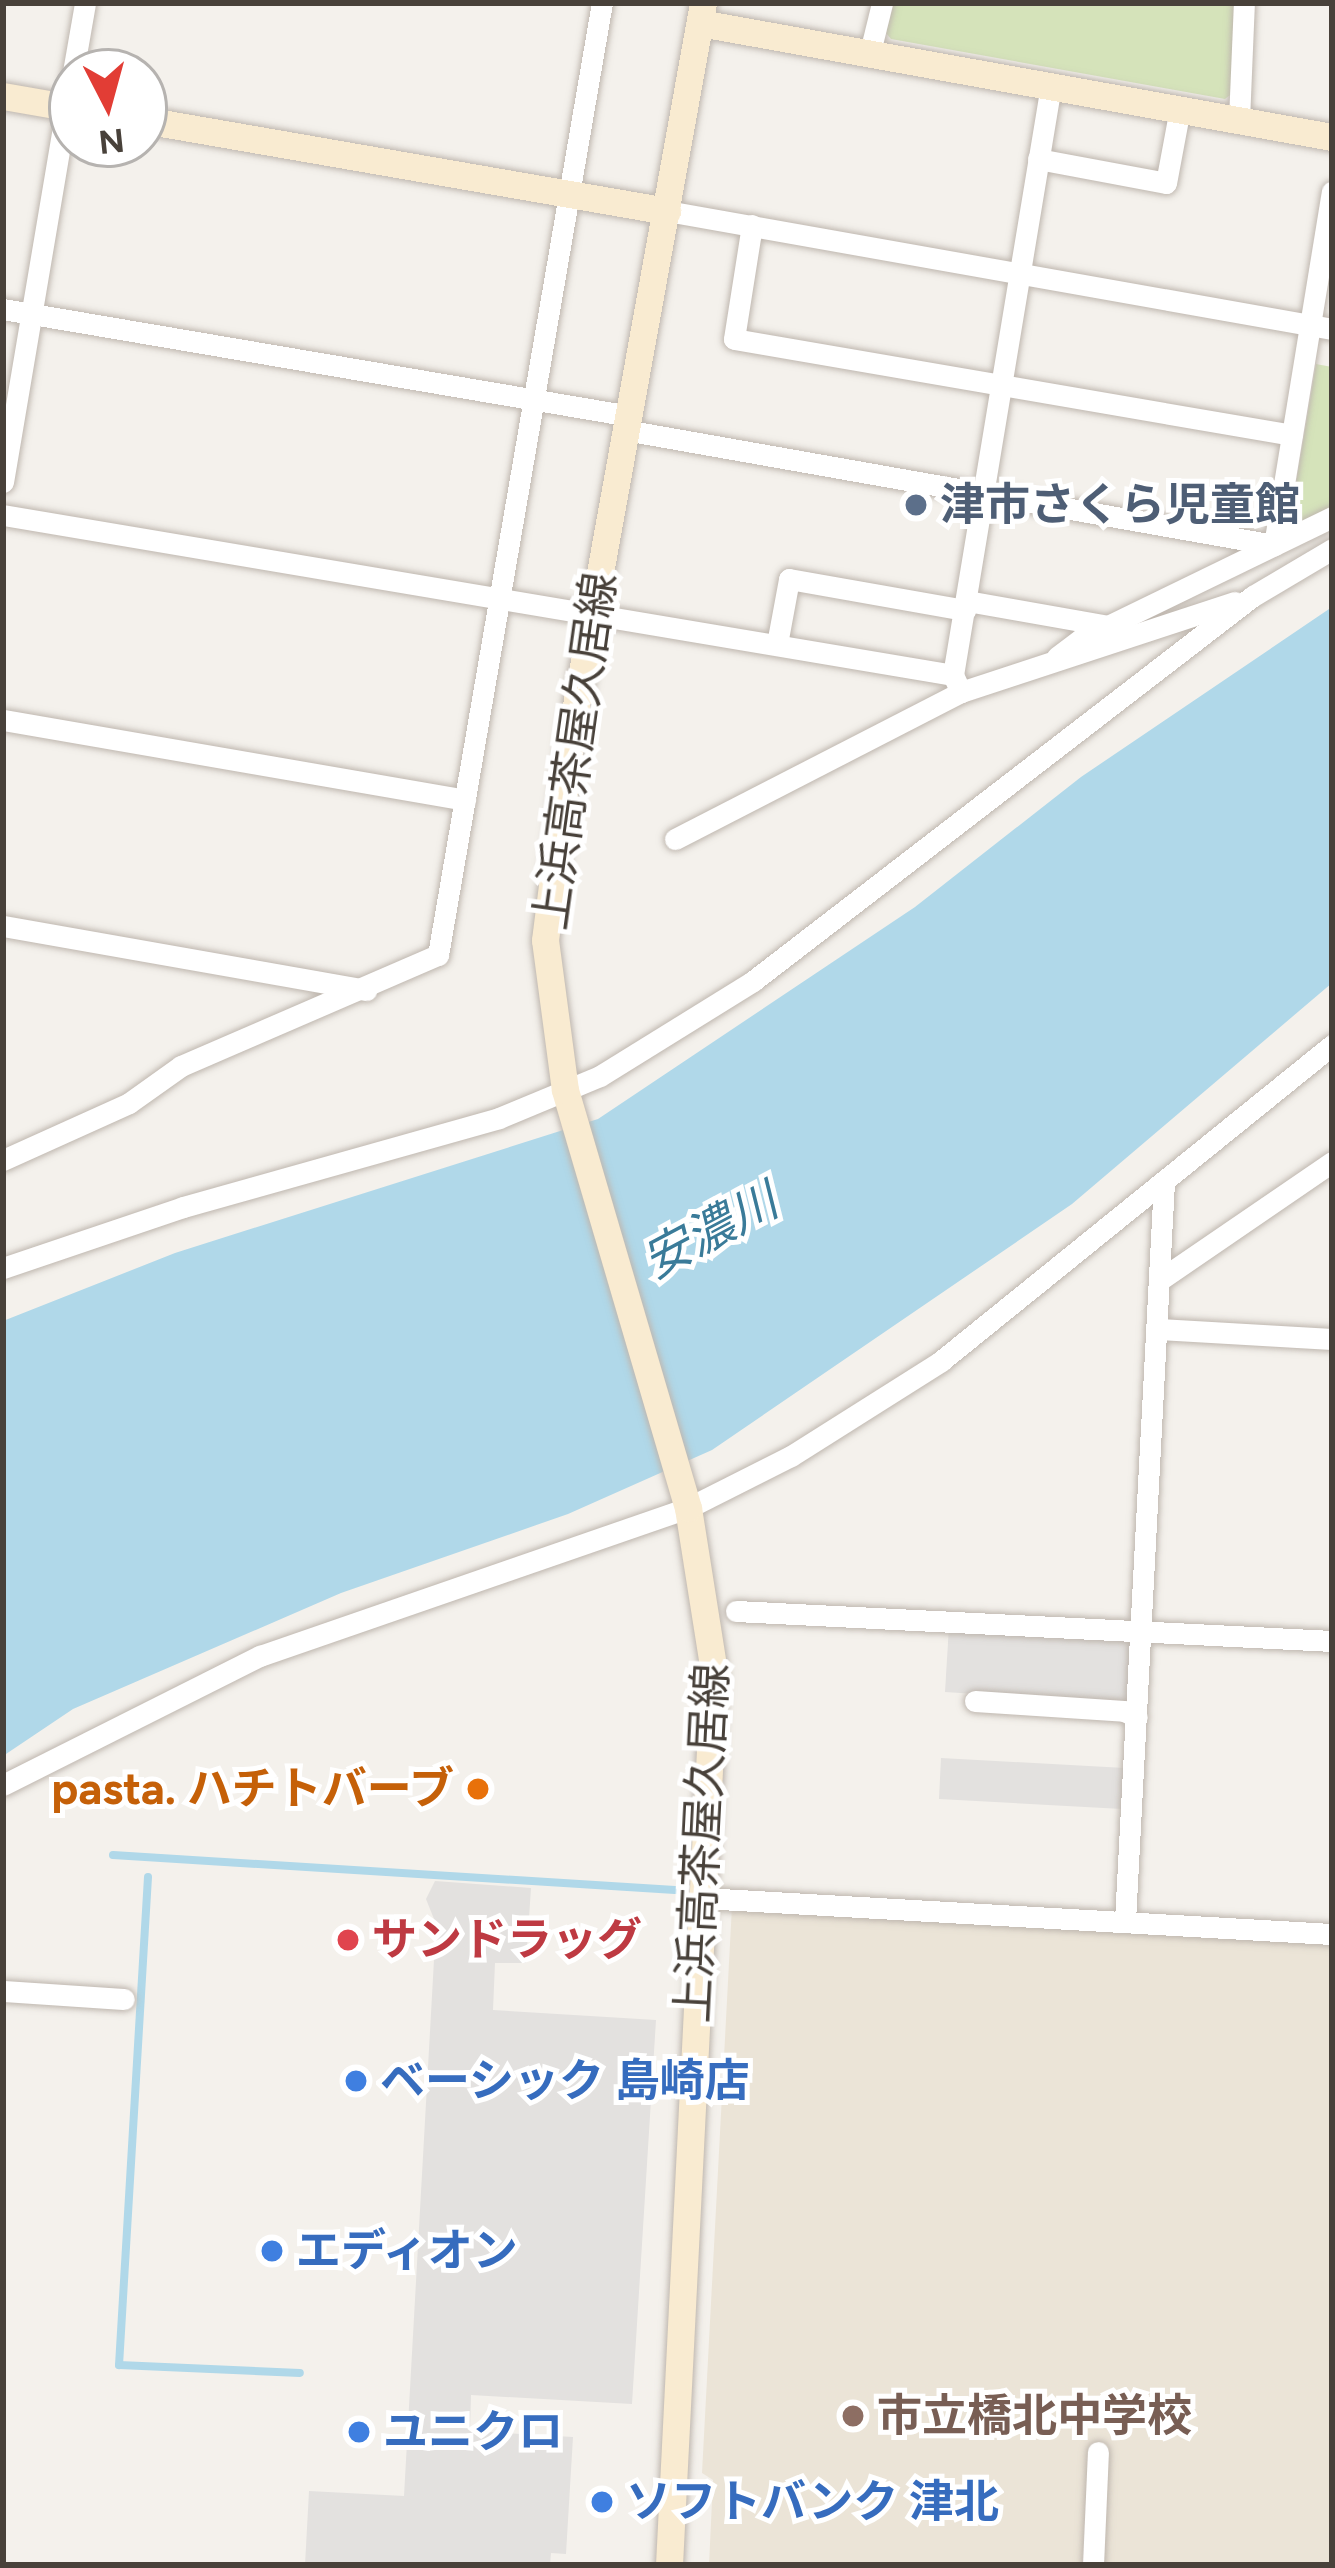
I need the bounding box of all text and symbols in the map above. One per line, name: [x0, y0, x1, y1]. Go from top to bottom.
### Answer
north arrow: [48, 48, 168, 168]
text: N: [97, 121, 126, 162]
place label: 津市さくら児童館: [940, 478, 1300, 532]
marker: 津市さくら児童館: [903, 492, 929, 518]
street label: 上浜高茶屋久居線: [523, 569, 627, 933]
water label: 安濃川: [633, 1172, 787, 1290]
street label: 上浜高茶屋久居線: [666, 1662, 738, 2024]
place label: pasta. ハチトバーブ: [48, 1762, 454, 1816]
marker: pasta. ハチトバーブ: [465, 1776, 491, 1802]
place label: サンドラッグ: [372, 1913, 642, 1967]
marker: サンドラッグ: [335, 1927, 361, 1953]
place label: ベーシック 島崎店: [380, 2054, 751, 2108]
marker: ベーシック 島崎店: [343, 2068, 369, 2094]
place label: エディオン: [296, 2224, 521, 2278]
marker: エディオン: [259, 2238, 285, 2264]
place label: 市立橋北中学校: [877, 2389, 1192, 2443]
marker: 市立橋北中学校: [840, 2403, 866, 2429]
place label: ユニクロ: [383, 2405, 563, 2459]
marker: ユニクロ: [346, 2419, 372, 2445]
place label: ソフトバンク 津北: [626, 2475, 997, 2529]
marker: ソフトバンク 津北: [589, 2489, 615, 2515]

